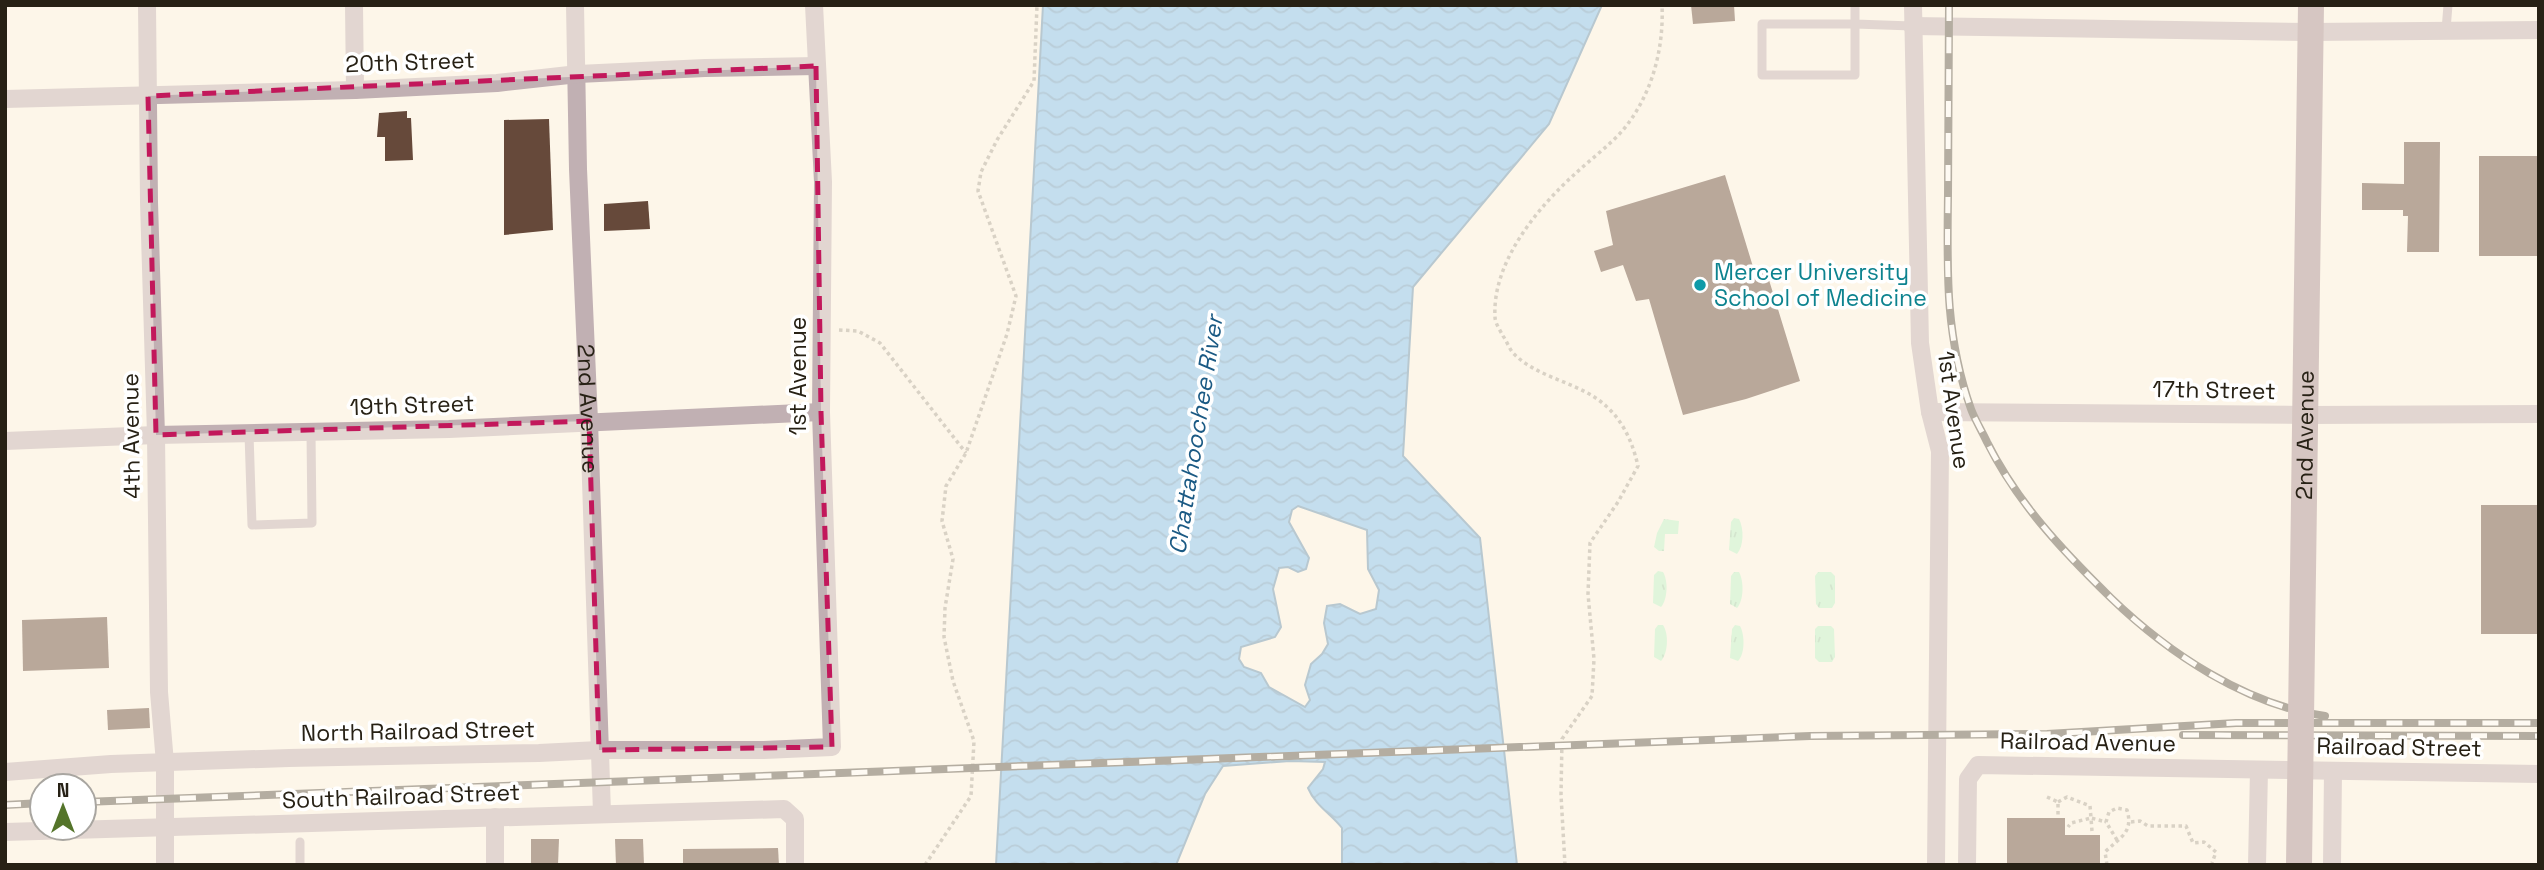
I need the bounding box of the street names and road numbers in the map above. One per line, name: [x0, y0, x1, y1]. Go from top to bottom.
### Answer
street label: 20th Street: [345, 45, 475, 79]
street label: 1st Avenue: [783, 317, 813, 435]
street label: 2nd Avenue: [571, 343, 606, 474]
street label: 1st Avenue: [1931, 349, 1977, 471]
street label: 2nd Avenue: [2289, 370, 2321, 500]
street label: 4th Avenue: [115, 373, 147, 499]
street label: 17th Street: [2152, 374, 2276, 406]
street label: 19th Street: [349, 388, 475, 422]
street label: North Railroad Street: [301, 714, 535, 748]
street label: Railroad Avenue: [2000, 725, 2176, 759]
street label: Railroad Street: [2316, 731, 2482, 763]
street label: South Railroad Street: [281, 777, 521, 815]

